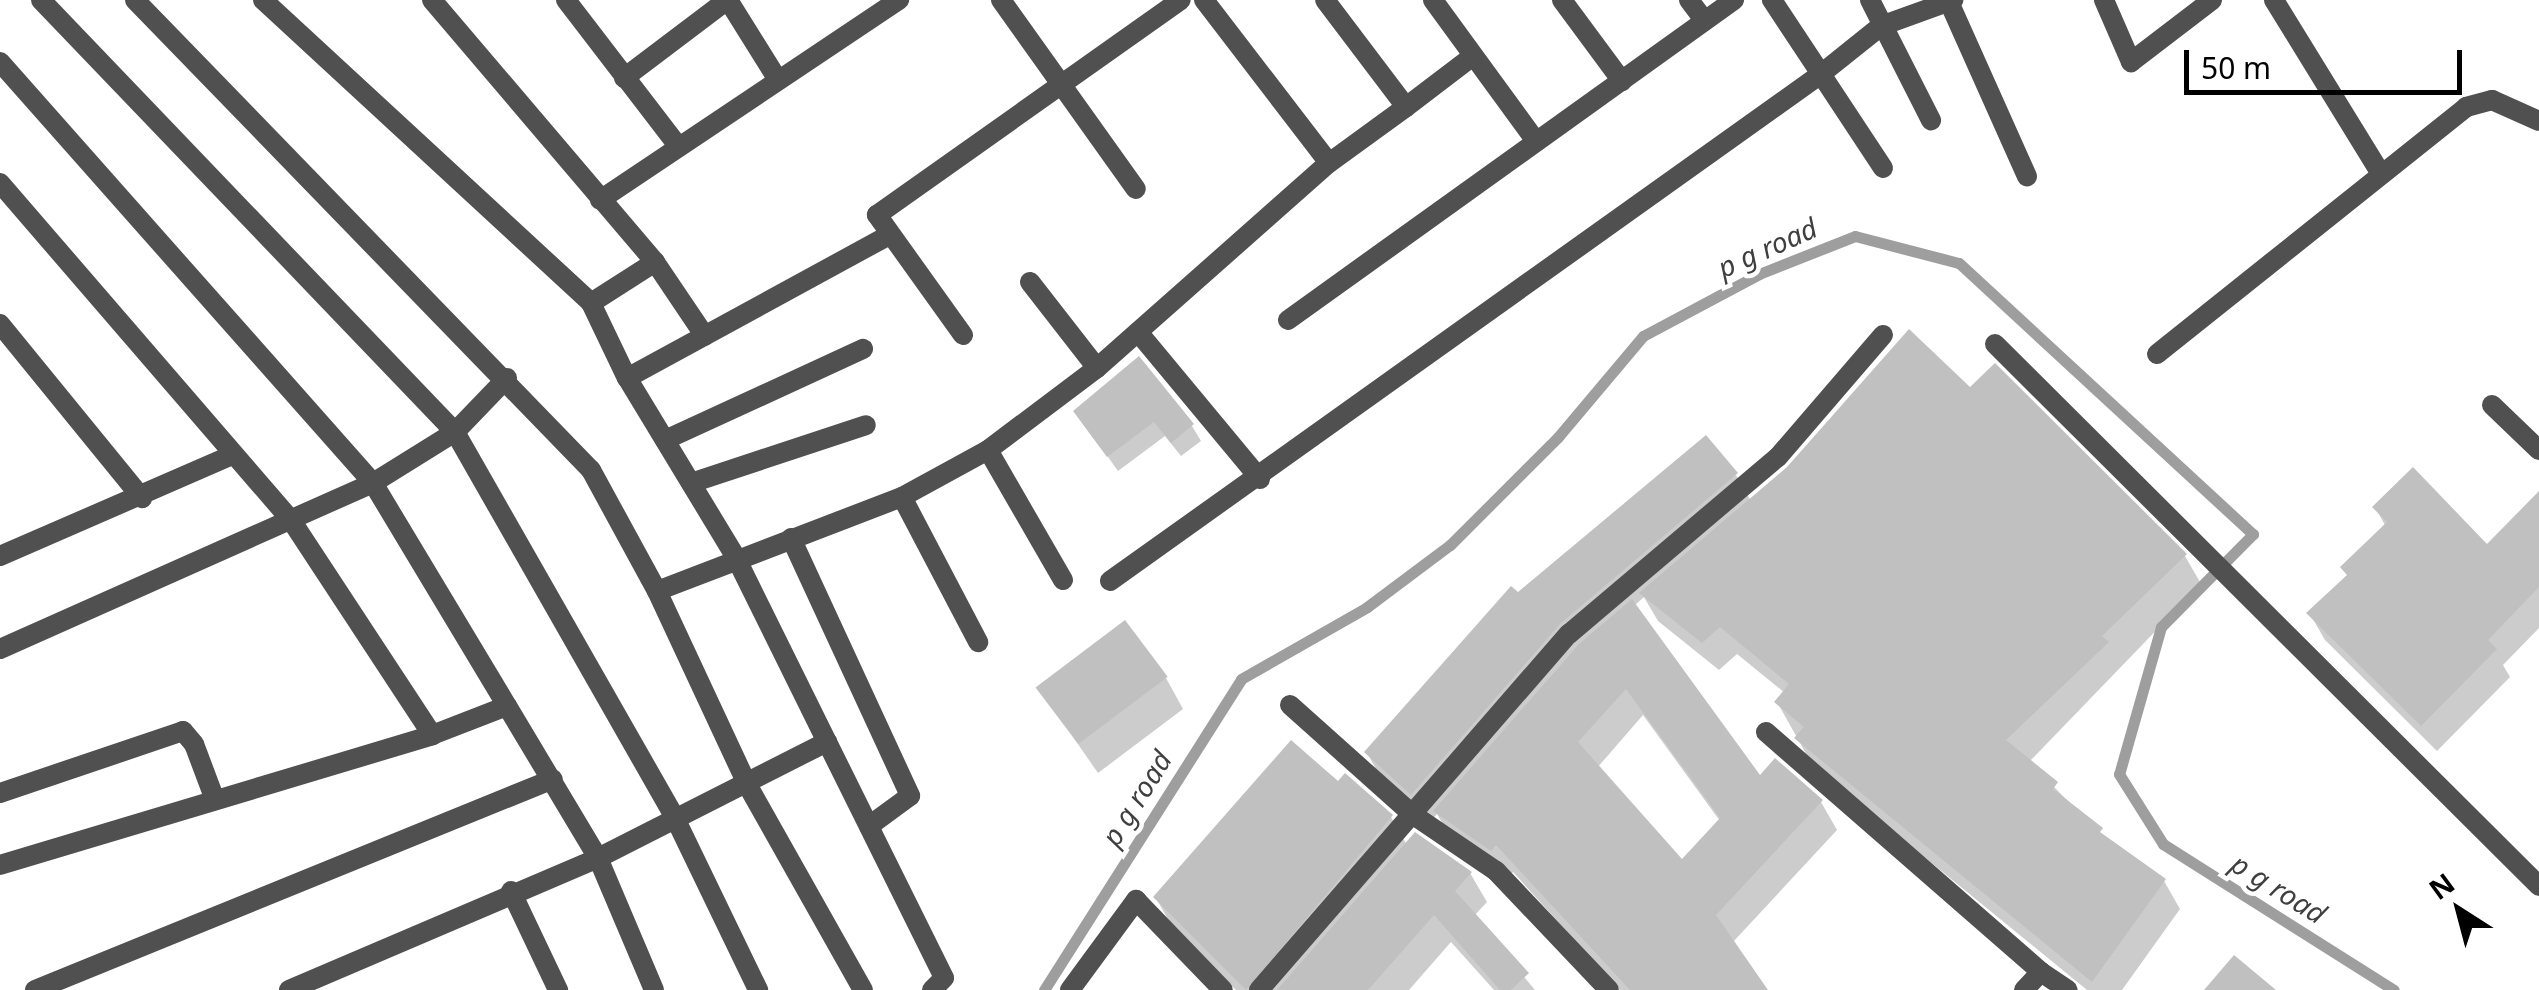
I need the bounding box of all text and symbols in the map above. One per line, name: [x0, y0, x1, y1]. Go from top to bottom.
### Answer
scale bar: [2189, 30, 2466, 92]
text: 50 m: [2201, 47, 2271, 88]
water label: p g road: [1712, 210, 1822, 284]
water label: p g road: [1094, 744, 1178, 852]
water label: p g road: [2225, 846, 2333, 930]
north arrow: [2409, 860, 2509, 960]
text: N: [2421, 864, 2462, 908]

